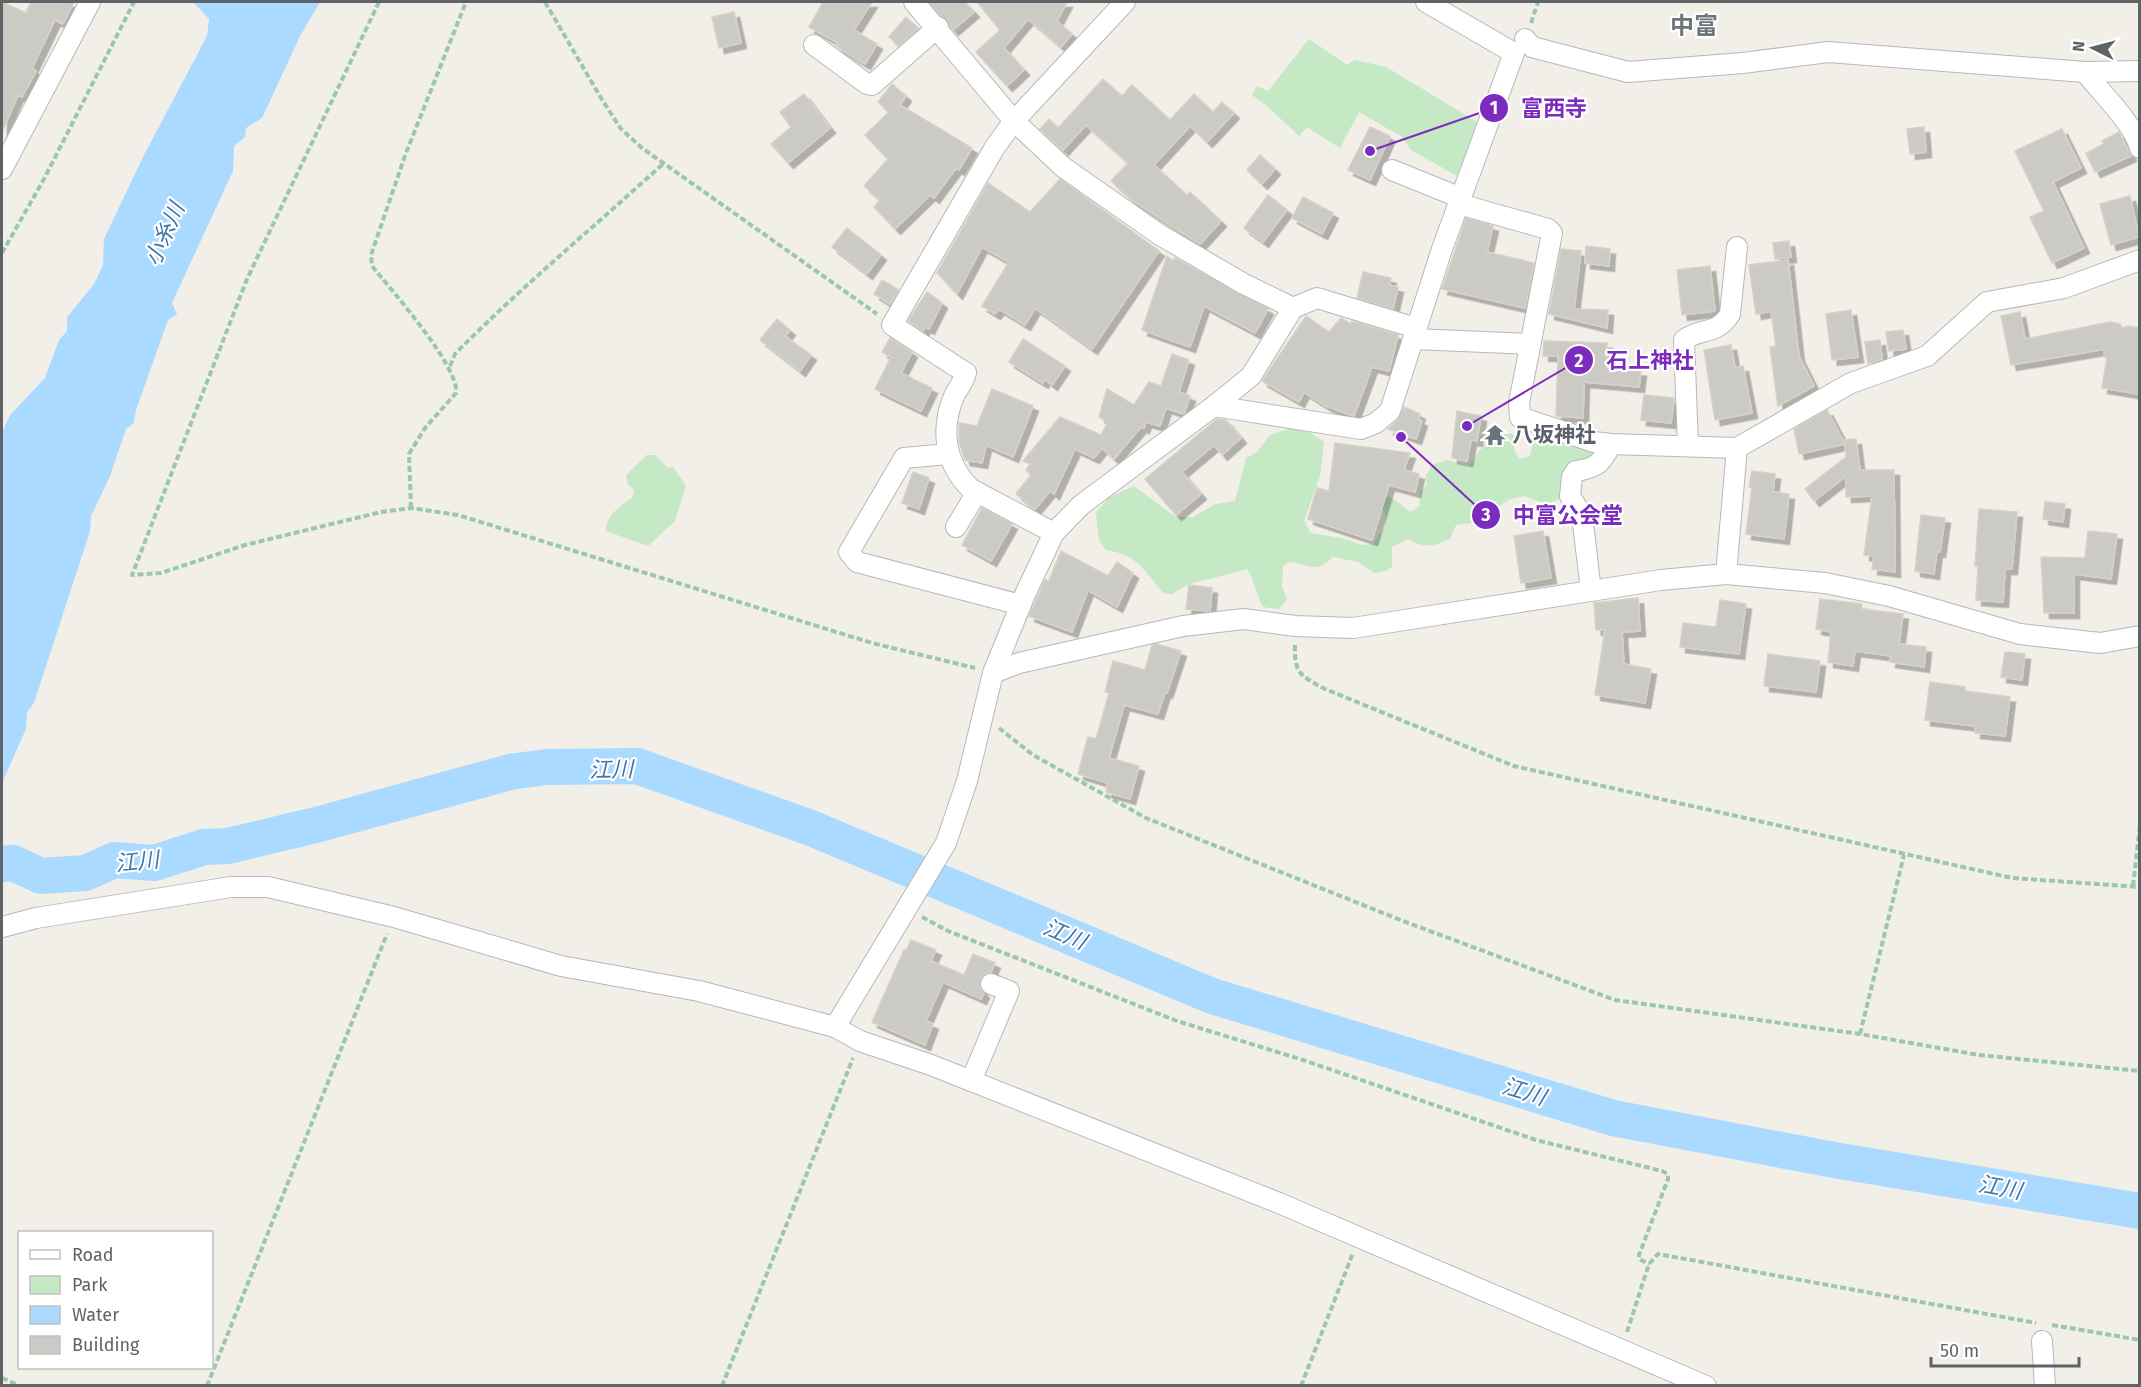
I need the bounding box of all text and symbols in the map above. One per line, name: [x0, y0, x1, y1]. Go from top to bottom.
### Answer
district label: 中富: [1670, 12, 1718, 40]
north arrow: [2063, 18, 2123, 78]
text: N: [2069, 40, 2089, 53]
callout: 富西寺: [1479, 88, 1599, 128]
text: 富西寺: [1521, 95, 1587, 122]
text: 1: [1490, 97, 1498, 119]
water label: 小糸川: [139, 197, 191, 270]
callout: 石上神社: [1564, 340, 1706, 380]
text: 石上神社: [1606, 347, 1694, 374]
text: 2: [1574, 350, 1584, 372]
place label: 八坂神社: [1512, 422, 1596, 448]
temple icon: 八坂神社: [1483, 423, 1507, 447]
callout: 中富公会堂: [1471, 495, 1635, 535]
text: 中富公会堂: [1513, 502, 1623, 529]
text: 3: [1480, 504, 1491, 526]
water label: 江川: [589, 756, 635, 783]
water label: 江川: [114, 846, 162, 877]
water label: 江川: [1039, 913, 1092, 956]
water label: 江川: [1499, 1072, 1551, 1111]
water label: 江川: [1976, 1170, 2026, 1205]
legend: [18, 1231, 213, 1369]
text: Road: [72, 1244, 114, 1266]
text: Park: [72, 1274, 108, 1296]
text: Water: [72, 1304, 119, 1326]
scale bar: [1931, 1330, 2080, 1368]
text: Building: [72, 1334, 140, 1356]
text: 50 m: [1940, 1340, 1979, 1362]

